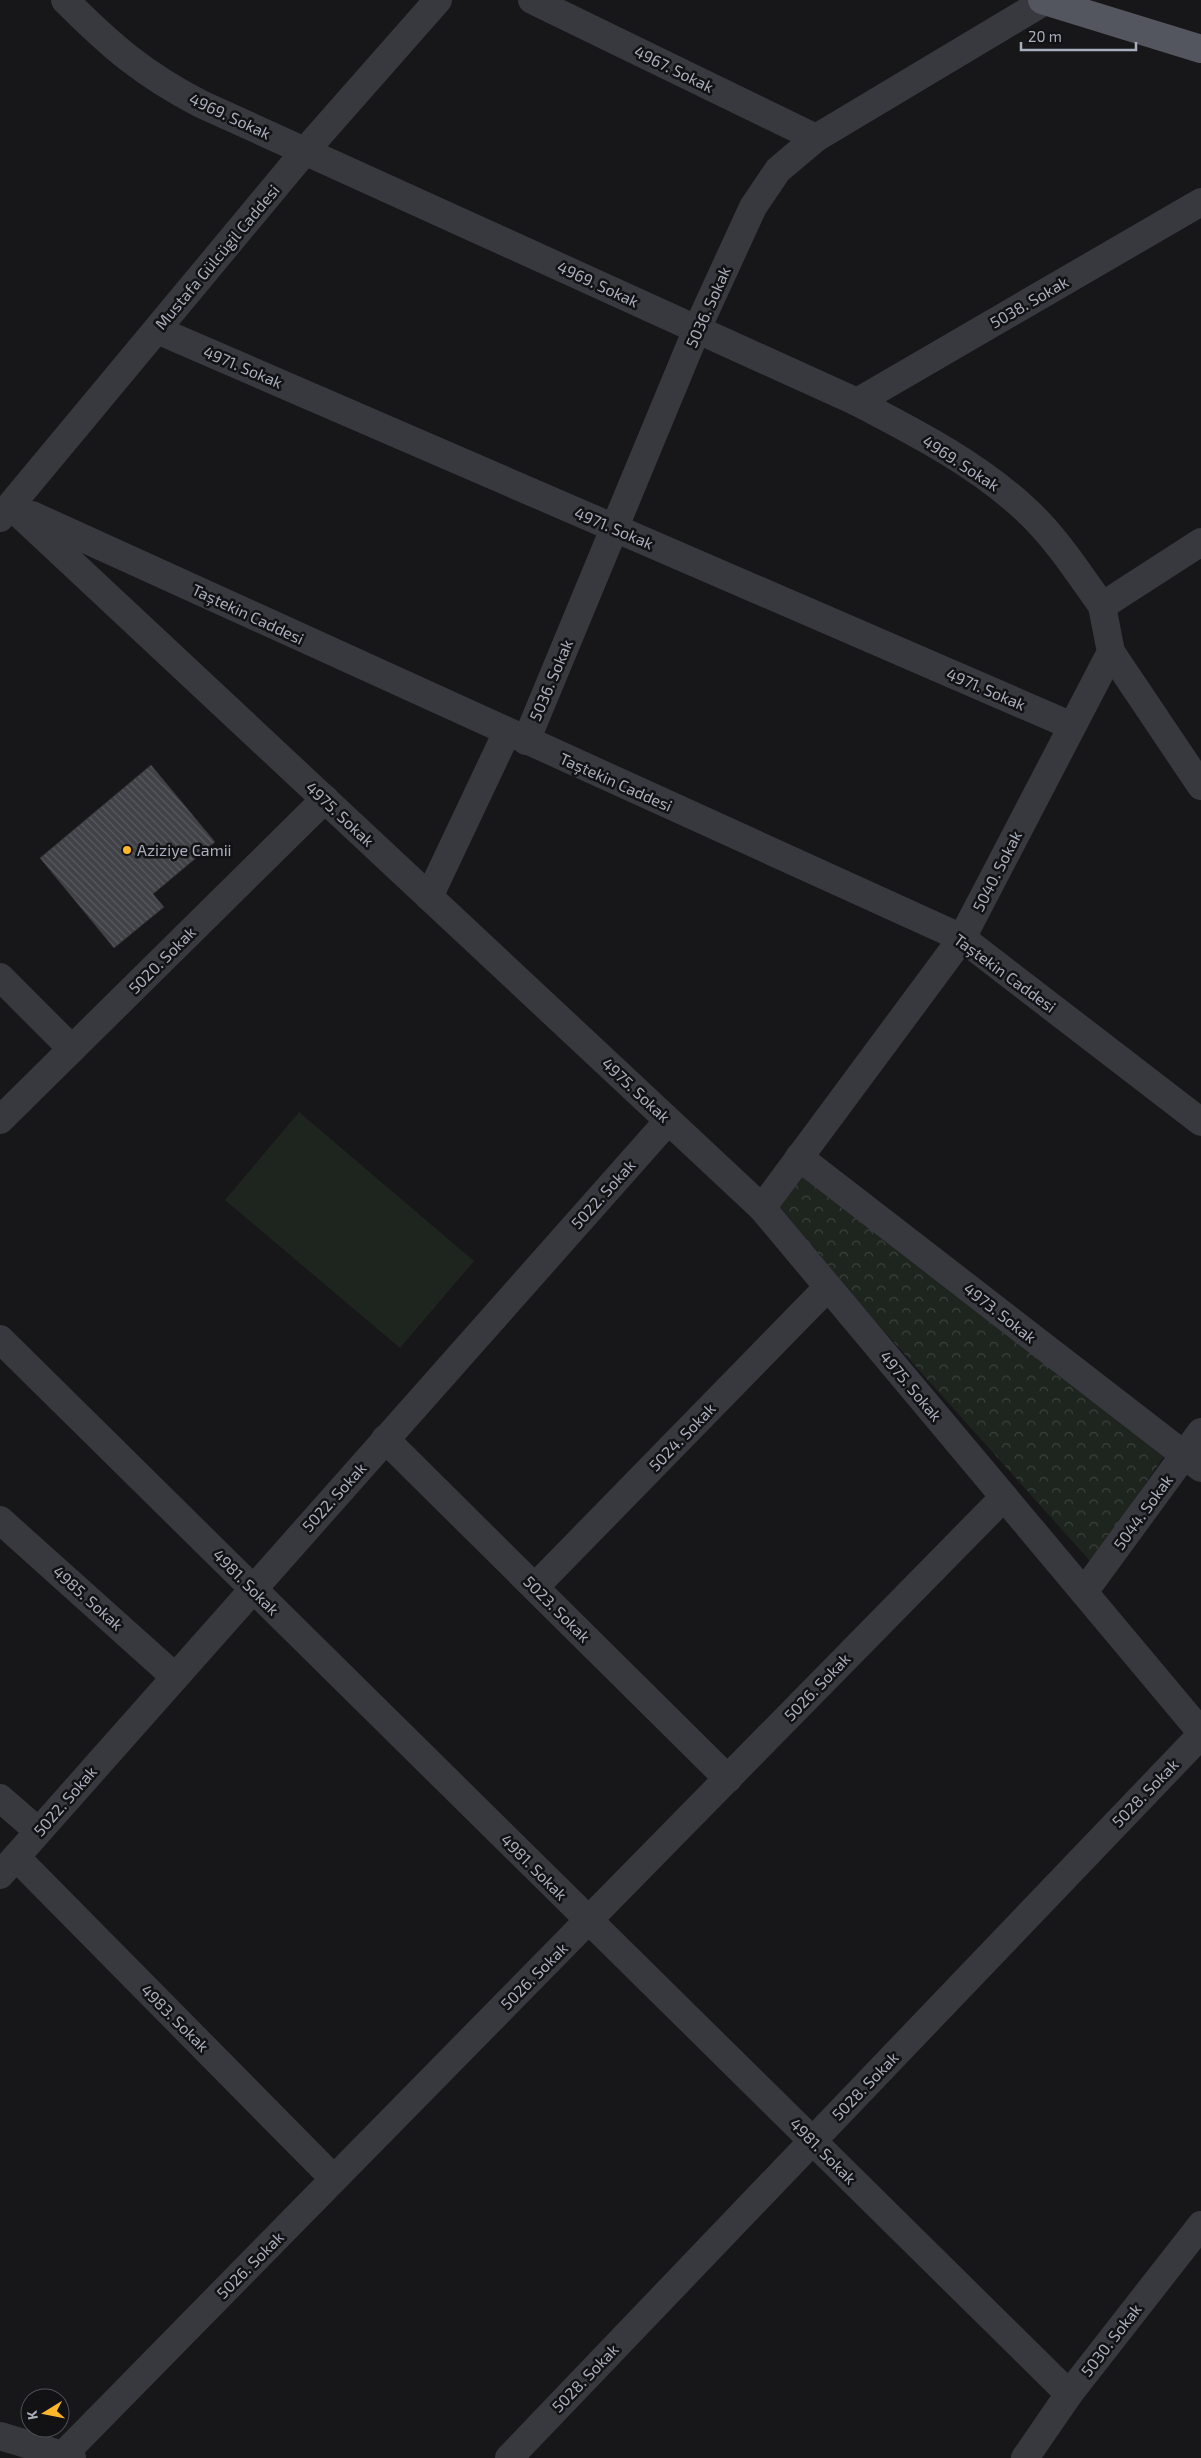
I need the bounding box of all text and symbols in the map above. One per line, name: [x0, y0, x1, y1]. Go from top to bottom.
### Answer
scale bar: [1021, 20, 1136, 52]
text: 20 m: [1028, 27, 1062, 45]
street label: 4967. Sokak: [631, 41, 717, 96]
street label: 4969. Sokak: [186, 88, 274, 143]
street label: Mustafa Gülcügil Caddesi: [150, 180, 283, 333]
street label: 4969. Sokak: [554, 256, 642, 311]
street label: 5036. Sokak: [681, 263, 734, 350]
street label: 5038. Sokak: [986, 272, 1071, 332]
street label: 4971. Sokak: [201, 341, 286, 392]
street label: 4969. Sokak: [919, 431, 1003, 494]
street label: 4971. Sokak: [572, 502, 657, 553]
street label: Taştekin Caddesi: [189, 579, 307, 649]
street label: 5036. Sokak: [525, 636, 576, 723]
street label: 4971. Sokak: [944, 663, 1029, 714]
street label: Taştekin Caddesi: [557, 748, 675, 816]
street label: 4975. Sokak: [302, 777, 378, 850]
street label: 5040. Sokak: [968, 827, 1025, 914]
place label: Aziziye Camii: [137, 840, 232, 859]
marker: Aziziye Camii: [121, 844, 133, 856]
street label: 5020. Sokak: [124, 922, 199, 997]
street label: Taştekin Caddesi: [950, 929, 1060, 1017]
street label: 4975. Sokak: [598, 1053, 674, 1126]
street label: 5022. Sokak: [567, 1155, 639, 1232]
street label: 4973. Sokak: [960, 1279, 1040, 1347]
street label: 4975. Sokak: [876, 1347, 946, 1425]
street label: 5024. Sokak: [644, 1399, 719, 1475]
street label: 5022. Sokak: [298, 1458, 370, 1535]
street label: 5044. Sokak: [1109, 1470, 1176, 1553]
street label: 4981. Sokak: [209, 1545, 283, 1619]
street label: 4985. Sokak: [49, 1561, 127, 1634]
street label: 5023. Sokak: [520, 1571, 595, 1646]
street label: 5026. Sokak: [780, 1649, 854, 1724]
street label: 5028. Sokak: [1107, 1755, 1182, 1831]
street label: 5022. Sokak: [29, 1762, 100, 1840]
street label: 4981. Sokak: [497, 1830, 571, 1904]
street label: 5026. Sokak: [496, 1938, 571, 2013]
street label: 4983. Sokak: [138, 1980, 213, 2055]
street label: 5028. Sokak: [827, 2048, 902, 2124]
street label: 4981. Sokak: [786, 2114, 860, 2188]
street label: 5026. Sokak: [212, 2227, 287, 2302]
street label: 5030. Sokak: [1076, 2300, 1145, 2380]
street label: 5028. Sokak: [547, 2340, 622, 2416]
north arrow: [20, 2388, 70, 2438]
text: K: [23, 2409, 41, 2421]

